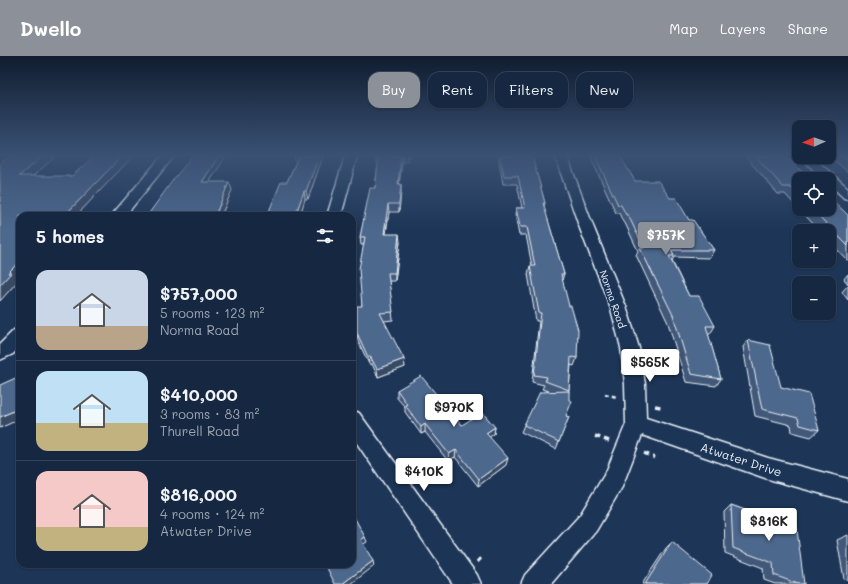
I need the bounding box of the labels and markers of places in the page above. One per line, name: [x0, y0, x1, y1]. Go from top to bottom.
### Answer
pin: $757K: [638, 222, 694, 256]
pin: $565K: [622, 349, 678, 383]
pin: $970K: [426, 394, 482, 428]
pin: $410K: [396, 458, 452, 492]
pin: $816K: [741, 508, 797, 542]

